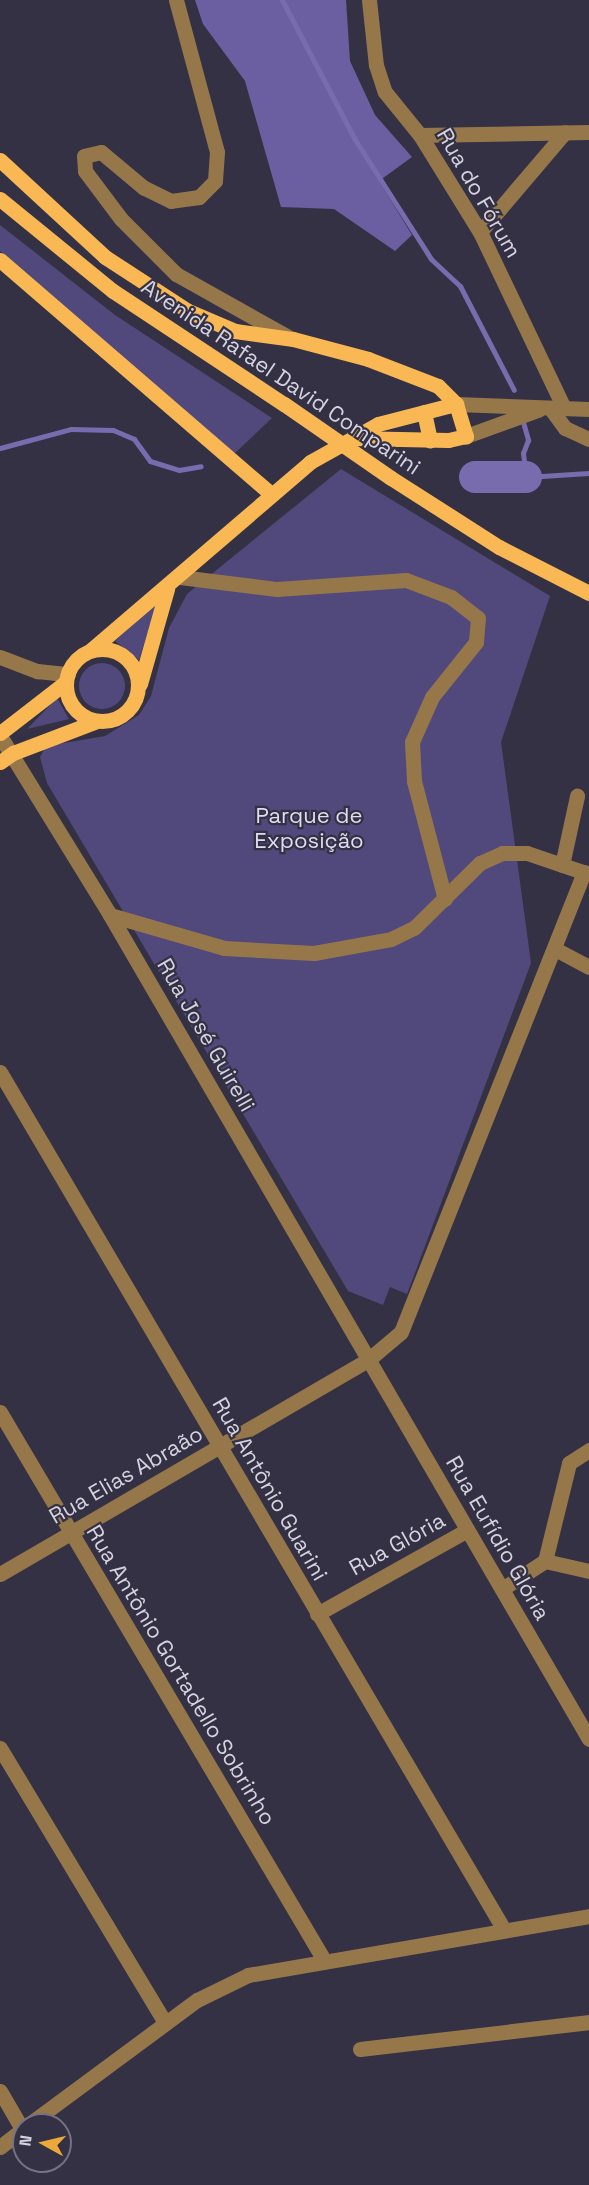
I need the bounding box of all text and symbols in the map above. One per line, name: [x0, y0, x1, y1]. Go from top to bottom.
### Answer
street label: Rua do Fórum: [431, 124, 527, 262]
street label: Avenida Rafael David Comparini: [137, 274, 425, 480]
park label: Parque de Exposição: [254, 802, 364, 854]
street label: Rua José Guirelli: [151, 954, 261, 1116]
street label: Rua Antônio Guarini: [207, 1393, 333, 1585]
street label: Rua Elias Abraão: [44, 1420, 208, 1530]
street label: Rua Eufídio Glória: [440, 1451, 556, 1625]
street label: Rua Glória: [344, 1507, 450, 1581]
street label: Rua Antônio Gortadello Sobrinho: [81, 1520, 281, 1830]
north arrow: [12, 2113, 72, 2173]
text: N: [15, 2134, 37, 2147]

